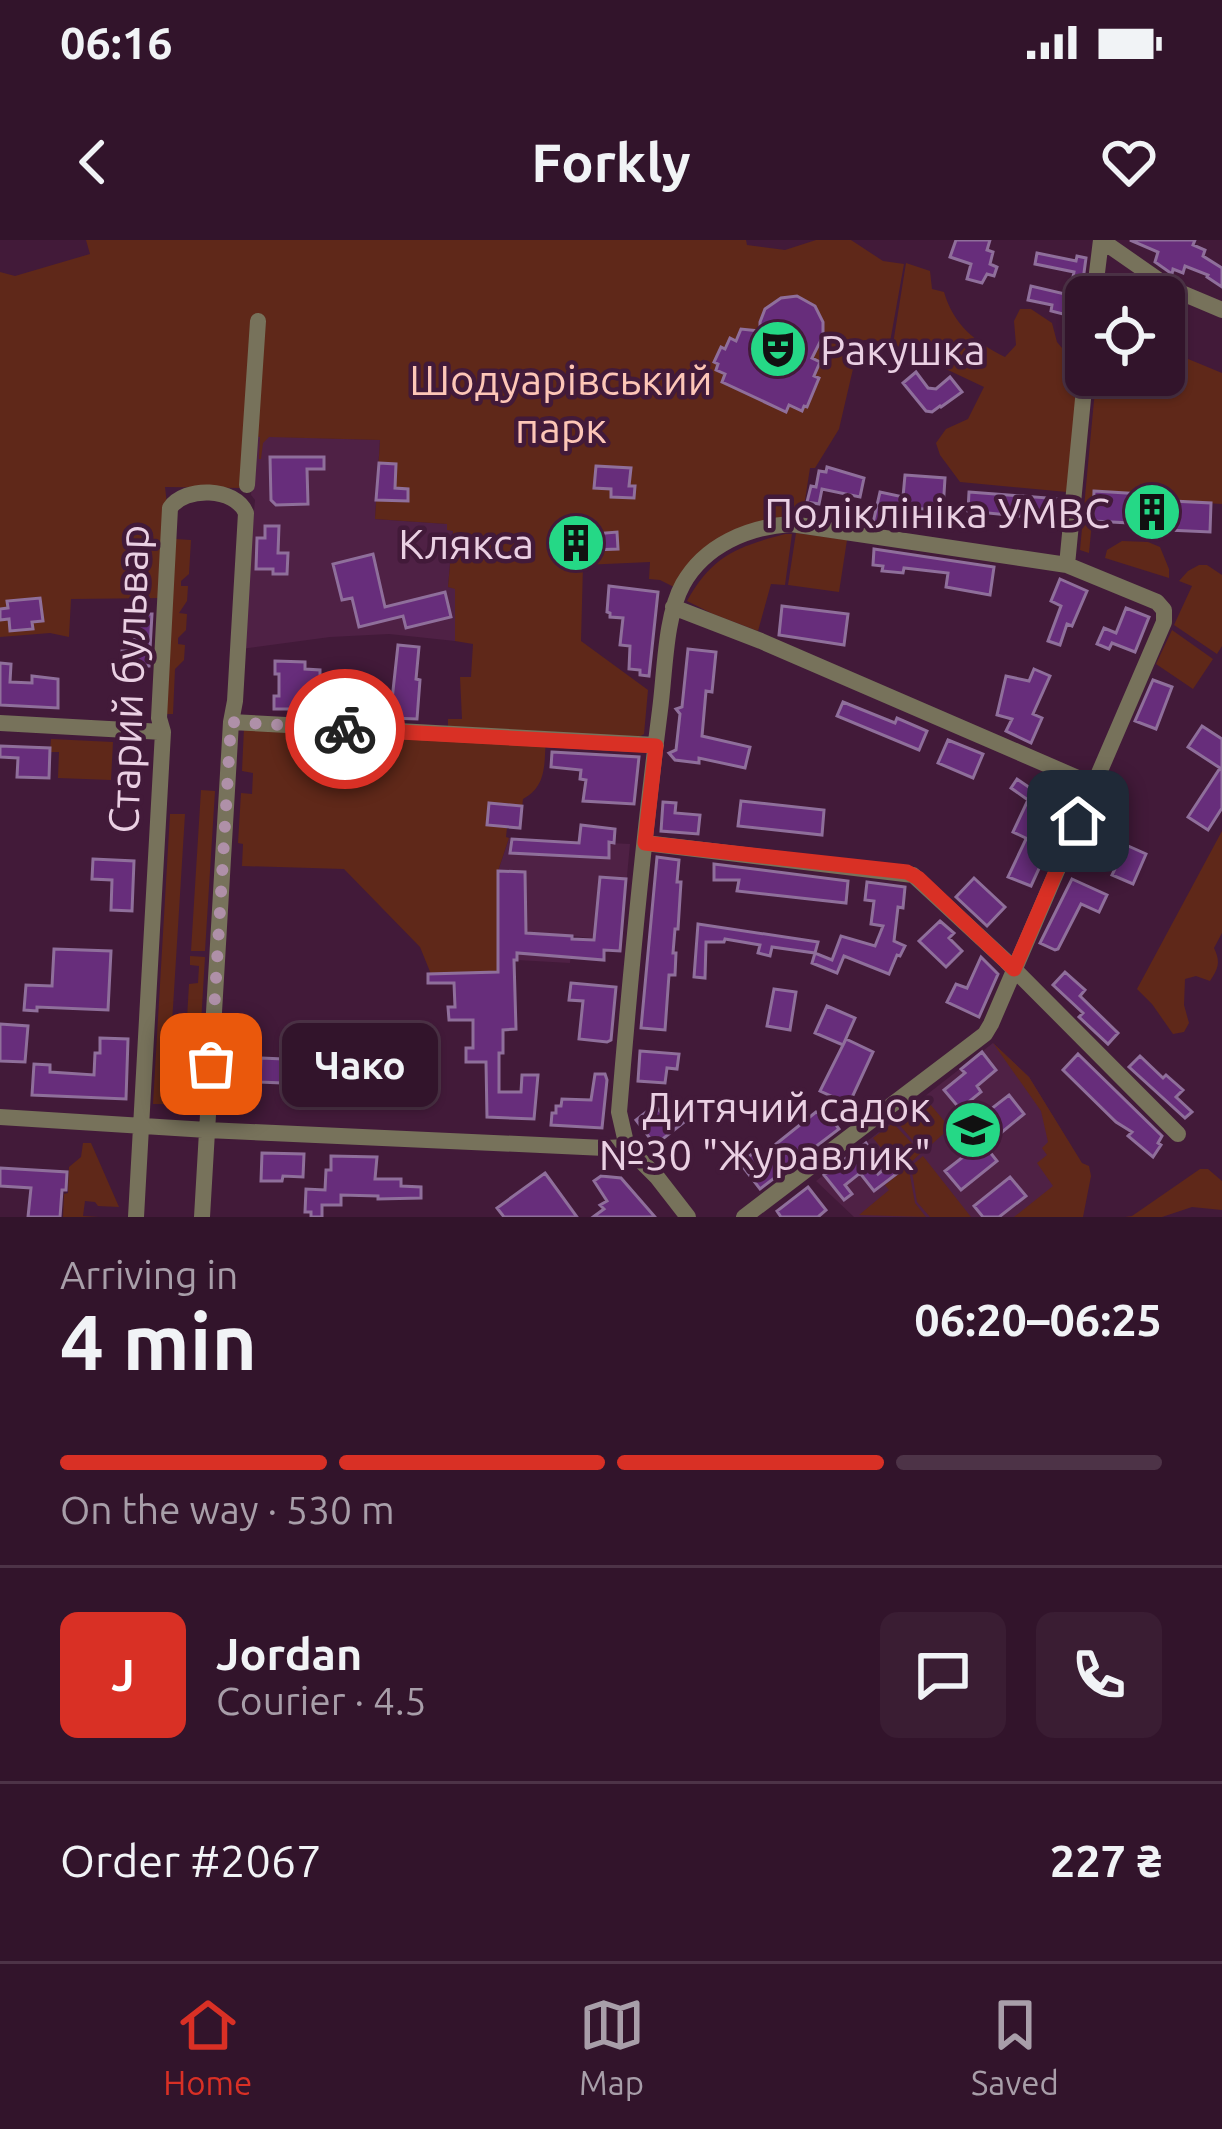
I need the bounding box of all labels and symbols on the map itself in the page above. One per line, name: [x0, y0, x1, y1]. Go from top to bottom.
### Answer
theatre icon: Ракушка: [747, 318, 809, 380]
place label: Ракушка: [820, 326, 986, 373]
park label: Шодуарівський парк: [409, 356, 713, 451]
building icon: Поліклініка УМВС: [1121, 481, 1183, 543]
place label: Поліклініка УМВС: [764, 489, 1110, 536]
building icon: Клякса: [545, 512, 607, 574]
place label: Клякса: [398, 520, 534, 567]
street label: Старий бульвар: [99, 524, 157, 834]
courier: [285, 669, 405, 789]
pin: [1027, 770, 1129, 872]
pin: [160, 1013, 262, 1115]
callout: Чако: [283, 1022, 439, 1106]
place label: Дитячий садок №30 "Журавлик": [599, 1083, 931, 1178]
school or university icon: Дитячий садок №30 "Журавлик": [942, 1099, 1004, 1161]

